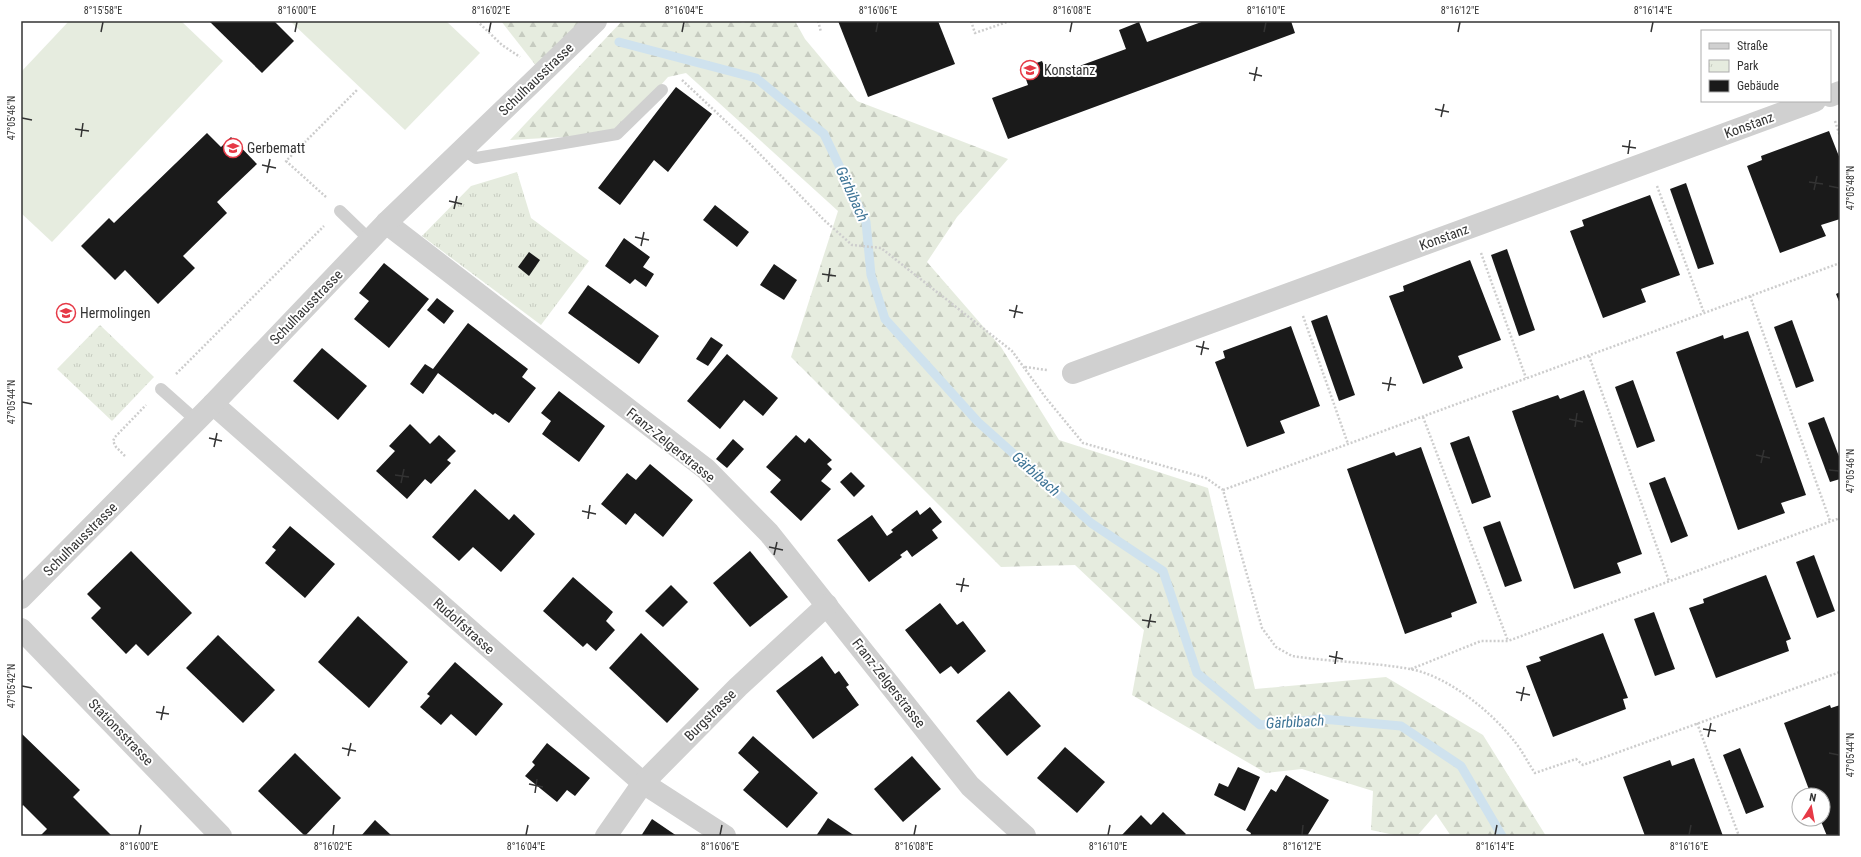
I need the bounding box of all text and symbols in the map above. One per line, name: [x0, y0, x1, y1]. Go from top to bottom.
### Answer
text: 8°15'58"E: [84, 5, 122, 16]
text: 8°16'00"E: [278, 5, 316, 16]
text: 8°16'02"E: [472, 5, 510, 16]
text: 8°16'04"E: [665, 5, 703, 16]
text: 8°16'06"E: [859, 5, 897, 16]
text: 8°16'08"E: [1053, 5, 1091, 16]
text: 8°16'10"E: [1247, 5, 1285, 16]
text: 8°16'12"E: [1441, 5, 1479, 16]
text: 8°16'14"E: [1634, 5, 1672, 16]
legend: [1701, 30, 1831, 102]
street label: Schulhausstrasse: [495, 39, 577, 119]
text: Straße: [1737, 39, 1768, 53]
school or university icon: Konstanz: [1019, 59, 1041, 81]
text: Park: [1737, 59, 1759, 73]
place label: Konstanz: [1044, 62, 1095, 78]
text: Gebäude: [1737, 79, 1779, 93]
text: 47°05'46"N: [6, 96, 17, 140]
street label: Konstanz: [1722, 109, 1776, 141]
school or university icon: Gerbematt: [222, 137, 244, 159]
place label: Gerbematt: [247, 140, 305, 156]
water label: Gärbibach: [832, 164, 872, 224]
text: 47°05'48"N: [1845, 166, 1856, 210]
street label: Konstanz: [1417, 221, 1471, 253]
street label: Schulhausstrasse: [266, 266, 346, 348]
school or university icon: Hermolingen: [55, 302, 77, 324]
place label: Hermolingen: [80, 305, 151, 321]
text: 47°05'44"N: [6, 380, 17, 424]
street label: Franz-Zelgerstrasse: [624, 405, 719, 486]
water label: Gärbibach: [1008, 448, 1064, 500]
text: 47°05'46"N: [1845, 449, 1856, 493]
street label: Schulhausstrasse: [40, 499, 120, 579]
street label: Rudolfstrasse: [430, 595, 498, 658]
street label: Franz-Zelgerstrasse: [849, 635, 929, 731]
text: 47°05'42"N: [6, 664, 17, 708]
street label: Burgstrasse: [681, 686, 739, 744]
street label: Stationsstrasse: [85, 695, 157, 769]
water label: Gärbibach: [1265, 711, 1325, 733]
text: 47°05'44"N: [1845, 733, 1856, 777]
north arrow: [1791, 787, 1831, 827]
text: N: [1808, 791, 1818, 805]
text: 8°16'00"E: [120, 841, 158, 852]
text: 8°16'02"E: [314, 841, 352, 852]
text: 8°16'04"E: [507, 841, 545, 852]
text: 8°16'06"E: [701, 841, 739, 852]
text: 8°16'08"E: [895, 841, 933, 852]
text: 8°16'10"E: [1089, 841, 1127, 852]
text: 8°16'12"E: [1283, 841, 1321, 852]
text: 8°16'14"E: [1476, 841, 1514, 852]
text: 8°16'16"E: [1670, 841, 1708, 852]

